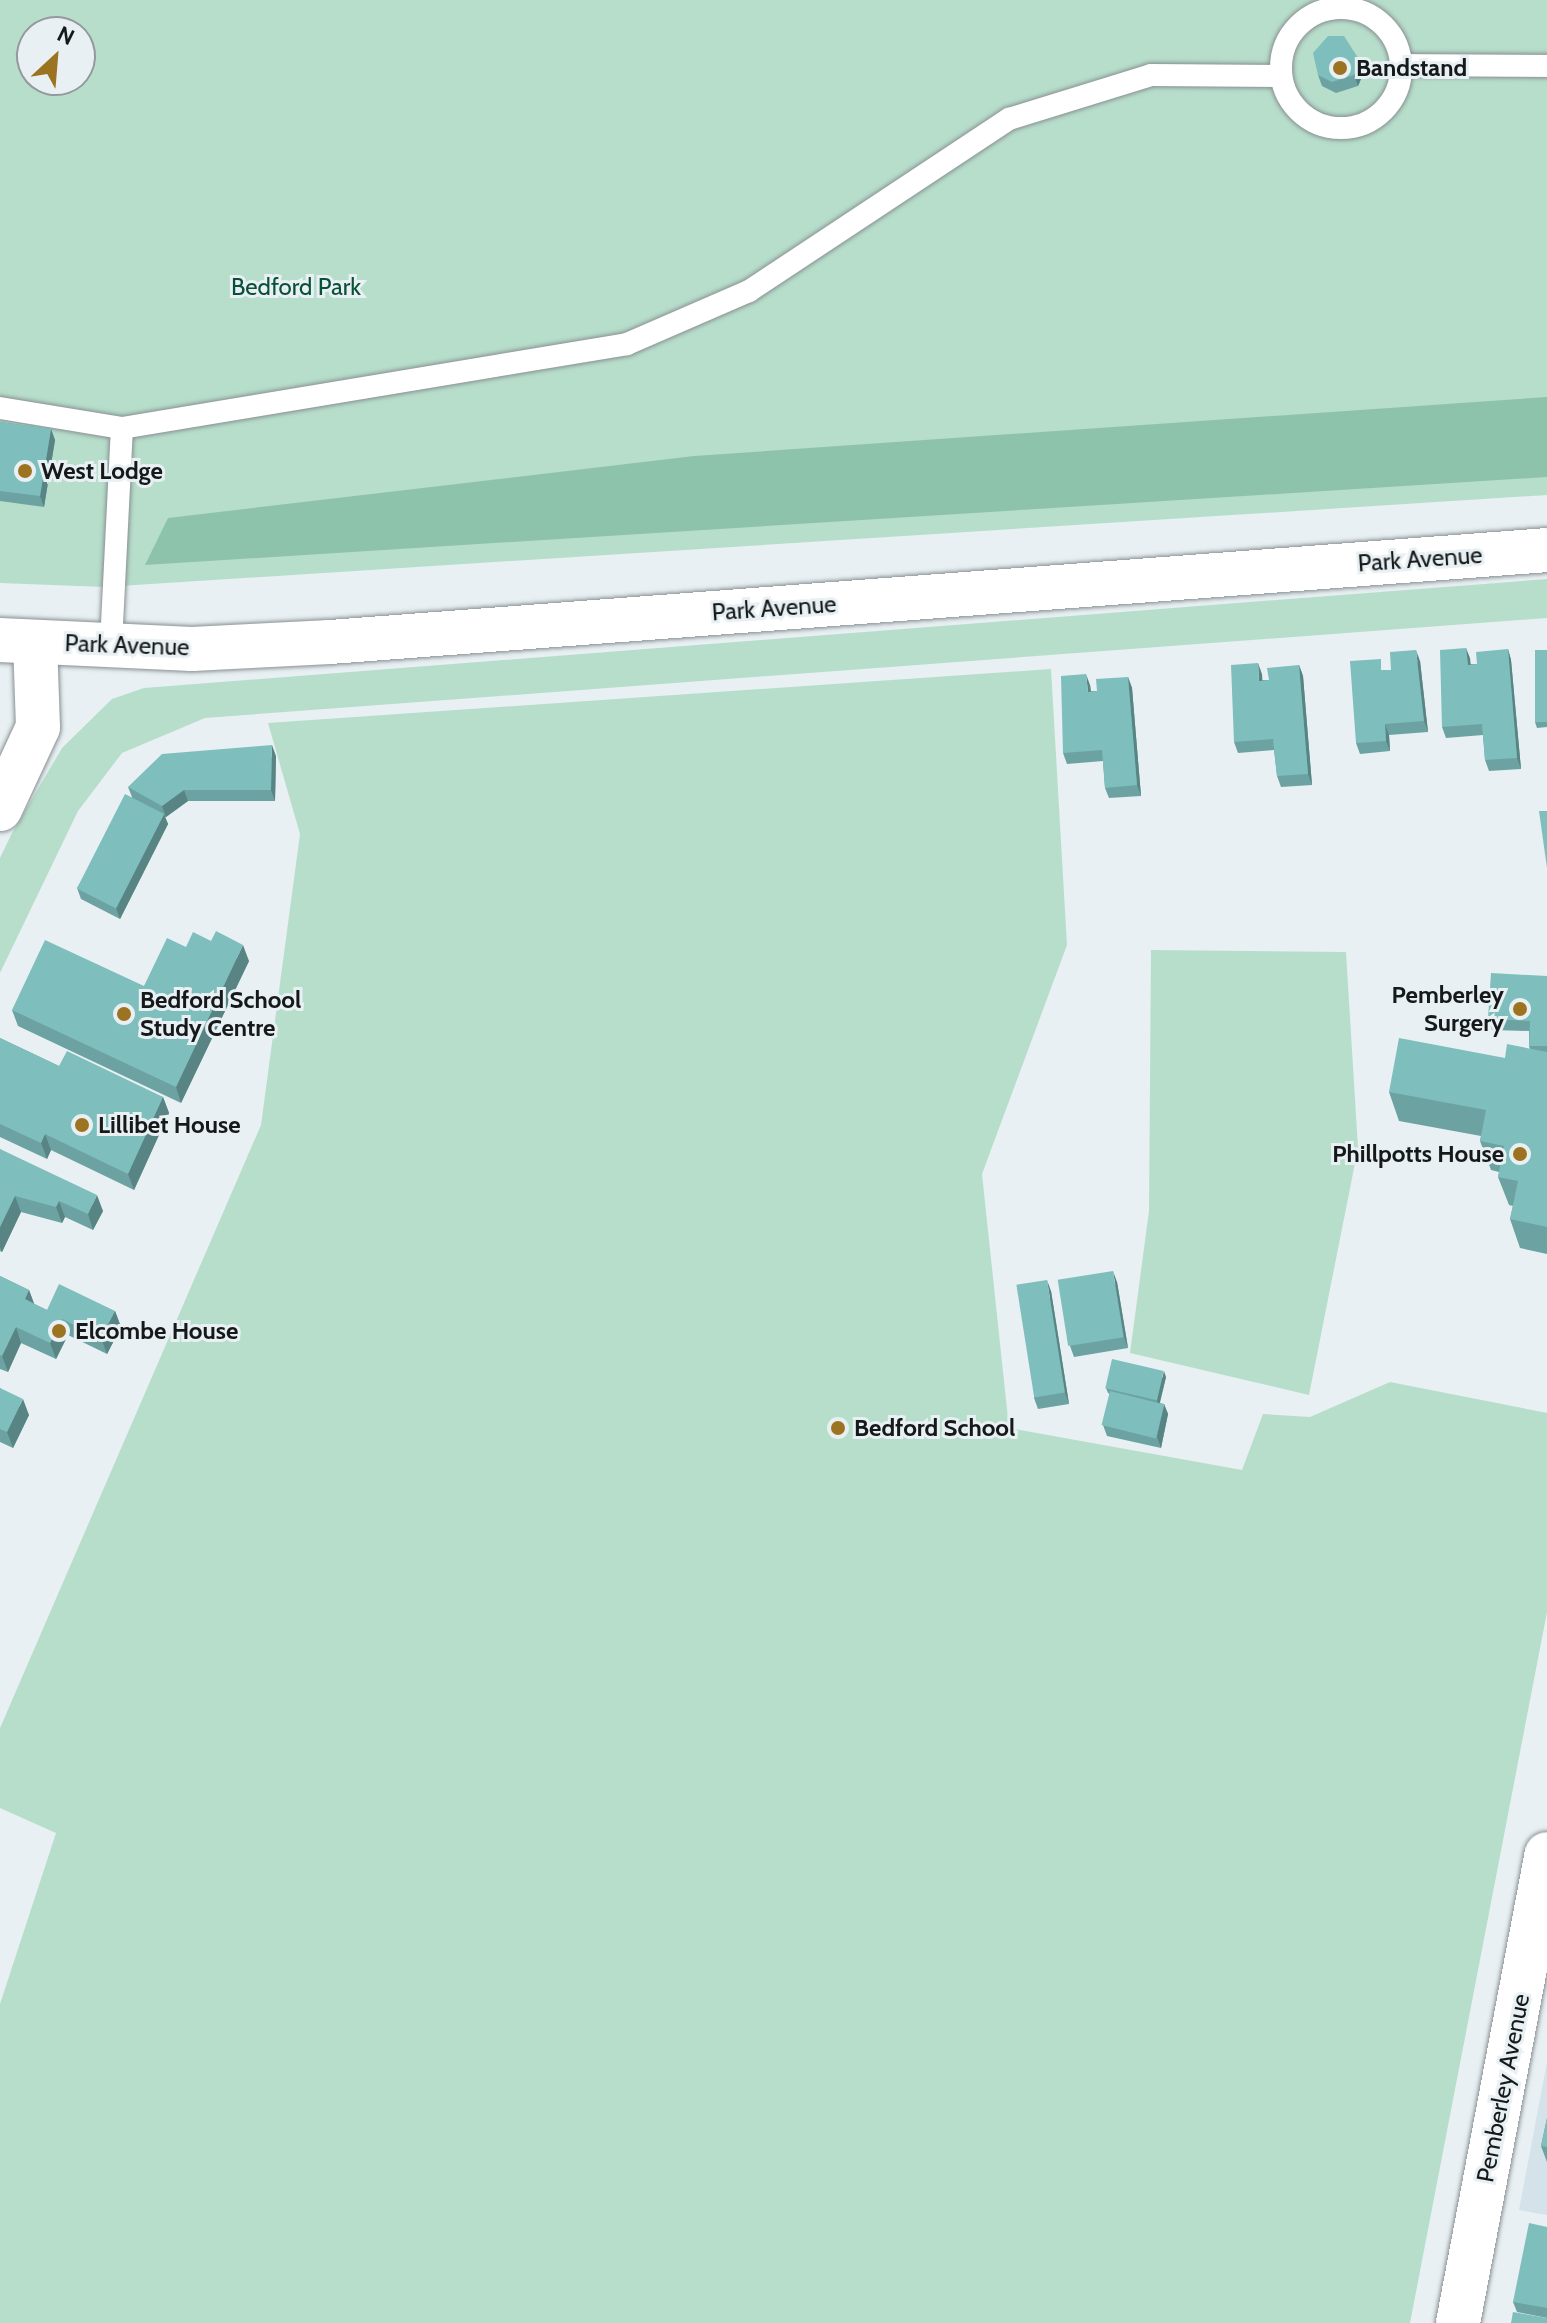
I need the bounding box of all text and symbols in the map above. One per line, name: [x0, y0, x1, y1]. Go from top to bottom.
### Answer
north arrow: [16, 16, 96, 96]
text: N: [53, 20, 79, 51]
place label: Bandstand: [1356, 54, 1467, 82]
marker: Bandstand: [1331, 59, 1349, 77]
park label: Bedford Park: [231, 273, 361, 301]
place label: West Lodge: [41, 457, 163, 485]
marker: West Lodge: [16, 462, 34, 480]
street label: Park Avenue: [1357, 540, 1483, 578]
street label: Park Avenue: [711, 589, 837, 627]
street label: Park Avenue: [64, 628, 190, 662]
place label: Pemberley Surgery: [1392, 981, 1504, 1037]
place label: Bedford School Study Centre: [140, 986, 301, 1042]
marker: Pemberley Surgery: [1511, 1000, 1529, 1018]
marker: Bedford School Study Centre: [115, 1005, 133, 1023]
place label: Lillibet House: [98, 1111, 240, 1139]
marker: Lillibet House: [73, 1116, 91, 1134]
place label: Phillpotts House: [1332, 1140, 1504, 1168]
marker: Phillpotts House: [1511, 1145, 1529, 1163]
place label: Elcombe House: [75, 1317, 238, 1345]
marker: Elcombe House: [50, 1322, 68, 1340]
place label: Bedford School: [854, 1414, 1015, 1442]
marker: Bedford School: [829, 1419, 847, 1437]
street label: Pemberley Avenue: [1471, 1991, 1535, 2185]

